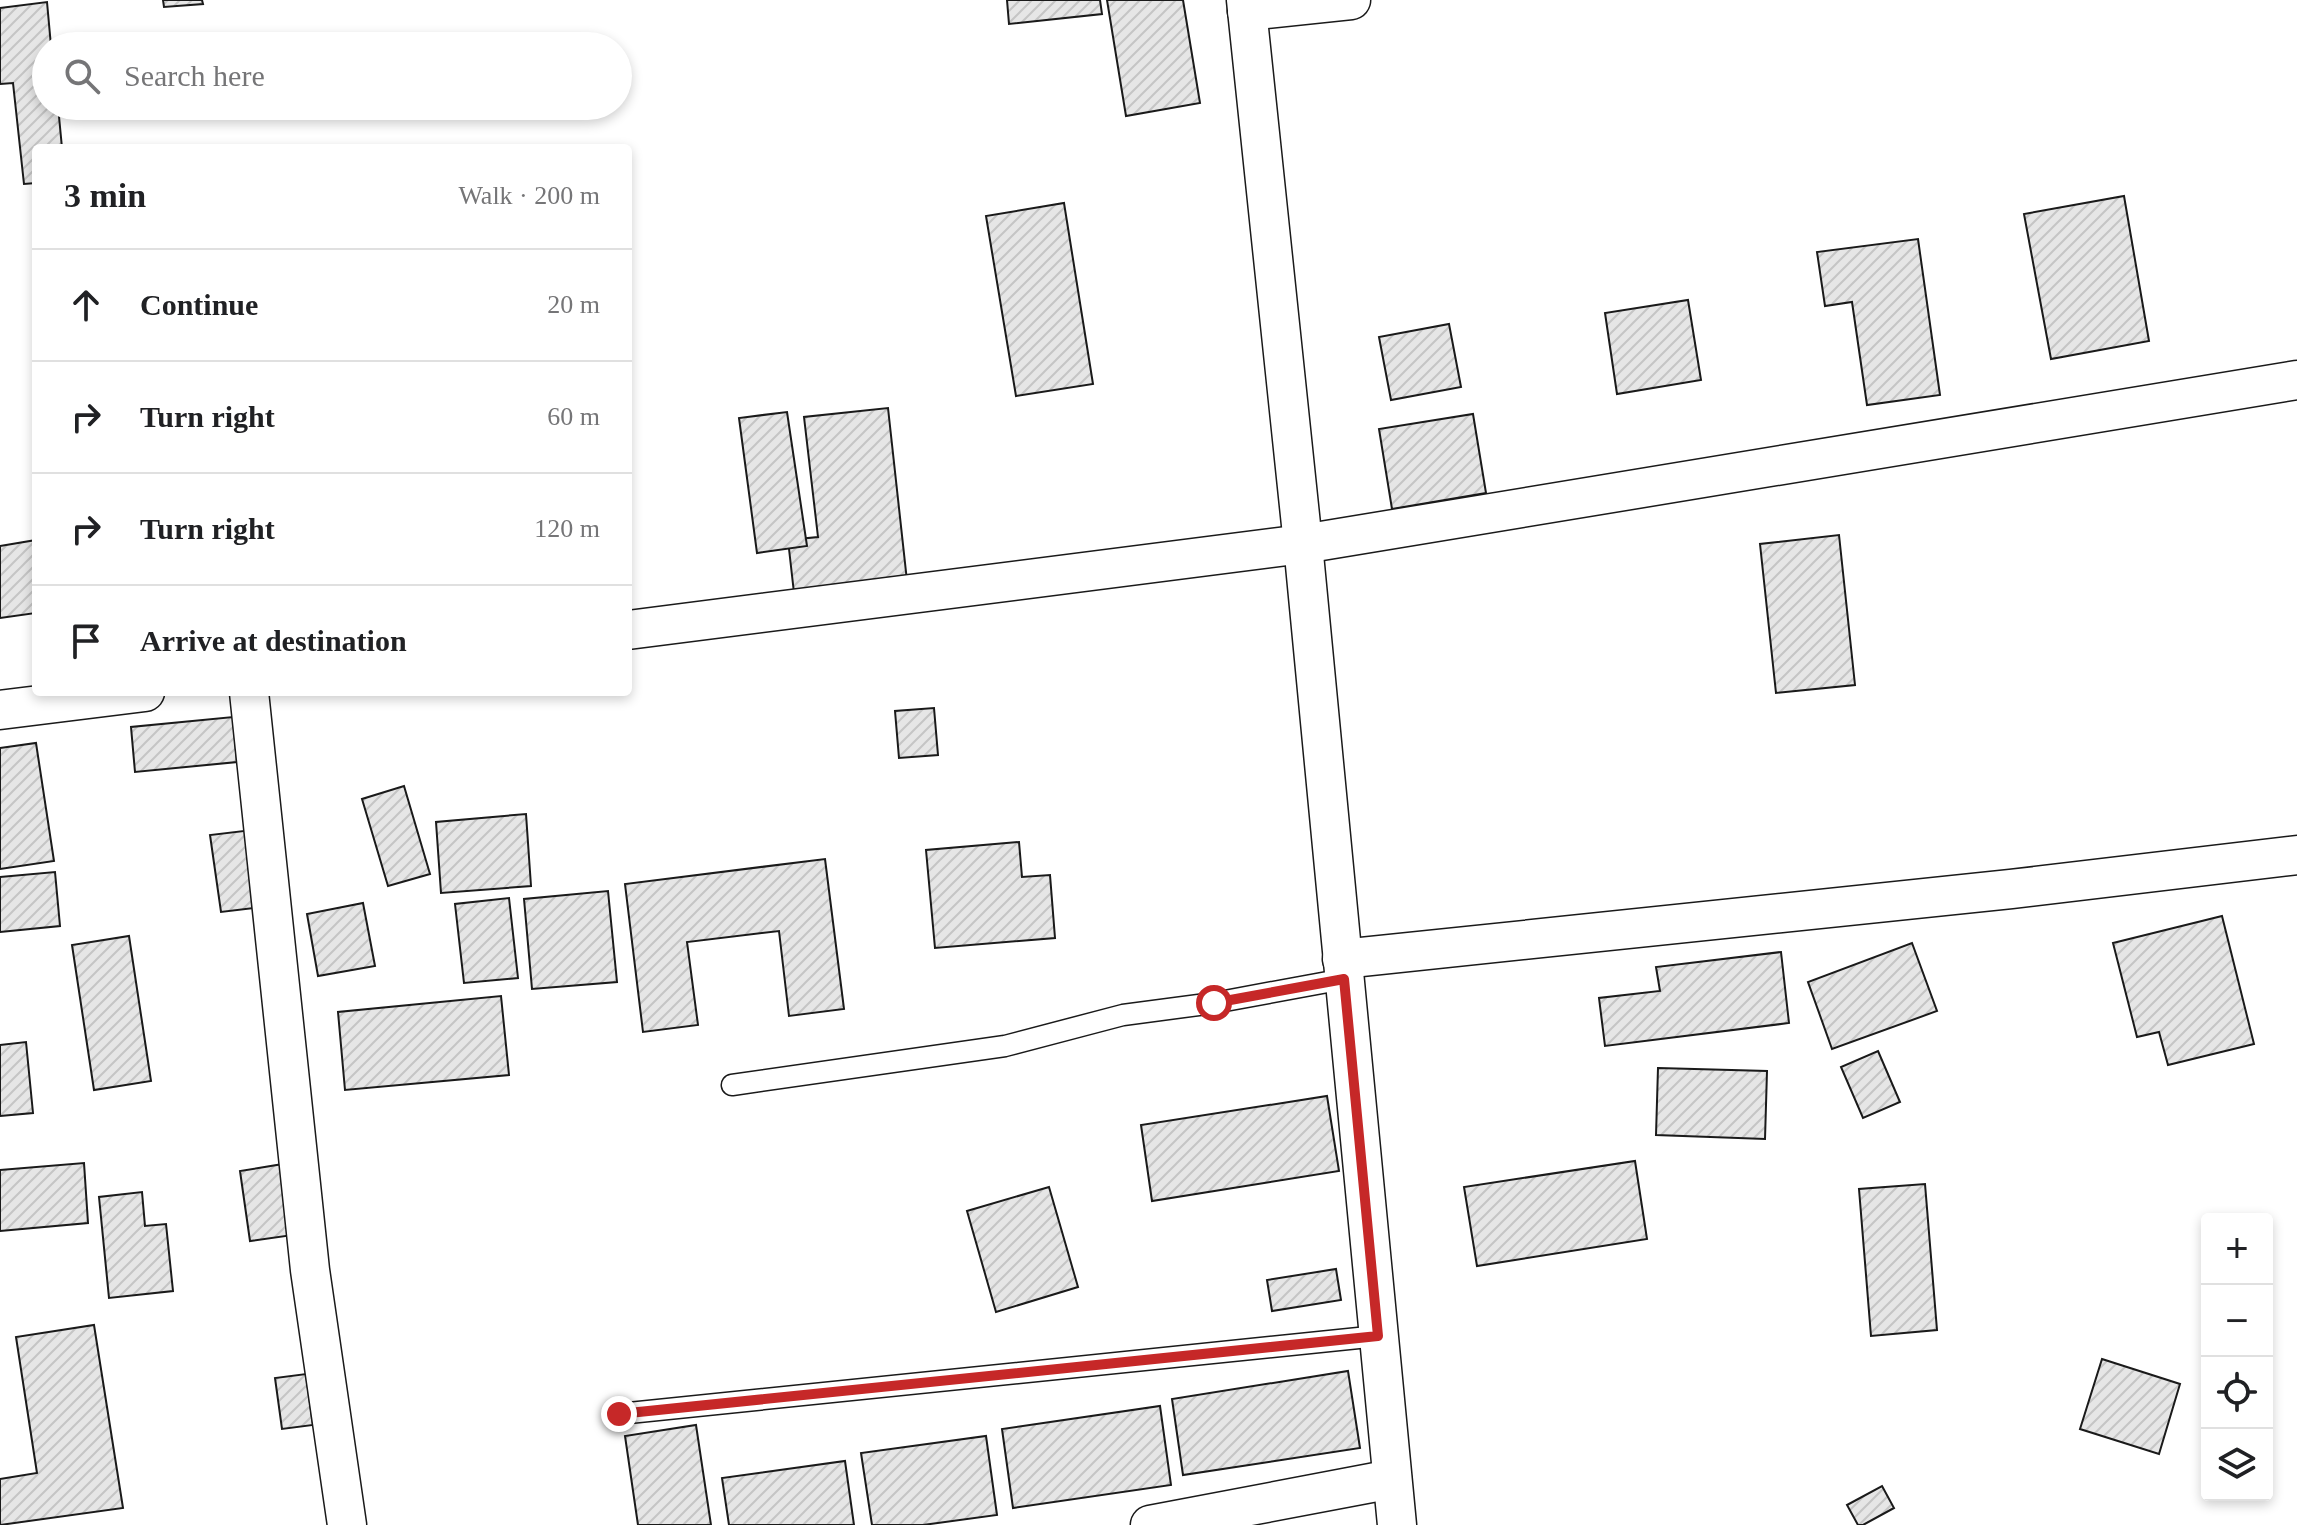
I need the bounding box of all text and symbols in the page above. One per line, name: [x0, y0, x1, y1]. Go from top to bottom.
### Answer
search box: [32, 32, 632, 120]
icon: search: [60, 54, 104, 98]
text: Search here: [124, 59, 265, 92]
text: 3 min: [64, 177, 146, 214]
text: Walk · 200 m: [458, 181, 600, 210]
icon: ahead: [64, 283, 108, 327]
text: Continue: [140, 288, 258, 321]
text: 20 m: [547, 290, 600, 319]
icon: right: [64, 395, 108, 439]
text: Turn right: [140, 400, 275, 433]
text: 60 m: [547, 402, 600, 431]
icon: right: [64, 507, 108, 551]
text: Turn right: [140, 512, 275, 545]
text: 120 m: [534, 514, 600, 543]
icon: arrive: [64, 619, 108, 663]
text: Arrive at destination: [140, 624, 407, 657]
route start: [1196, 985, 1232, 1021]
map controls: [2201, 1213, 2273, 1501]
button: +: [2201, 1213, 2273, 1285]
button: −: [2201, 1285, 2273, 1357]
button: locate: [2201, 1357, 2273, 1429]
route end: [601, 1396, 637, 1432]
button: layers: [2201, 1429, 2273, 1501]

